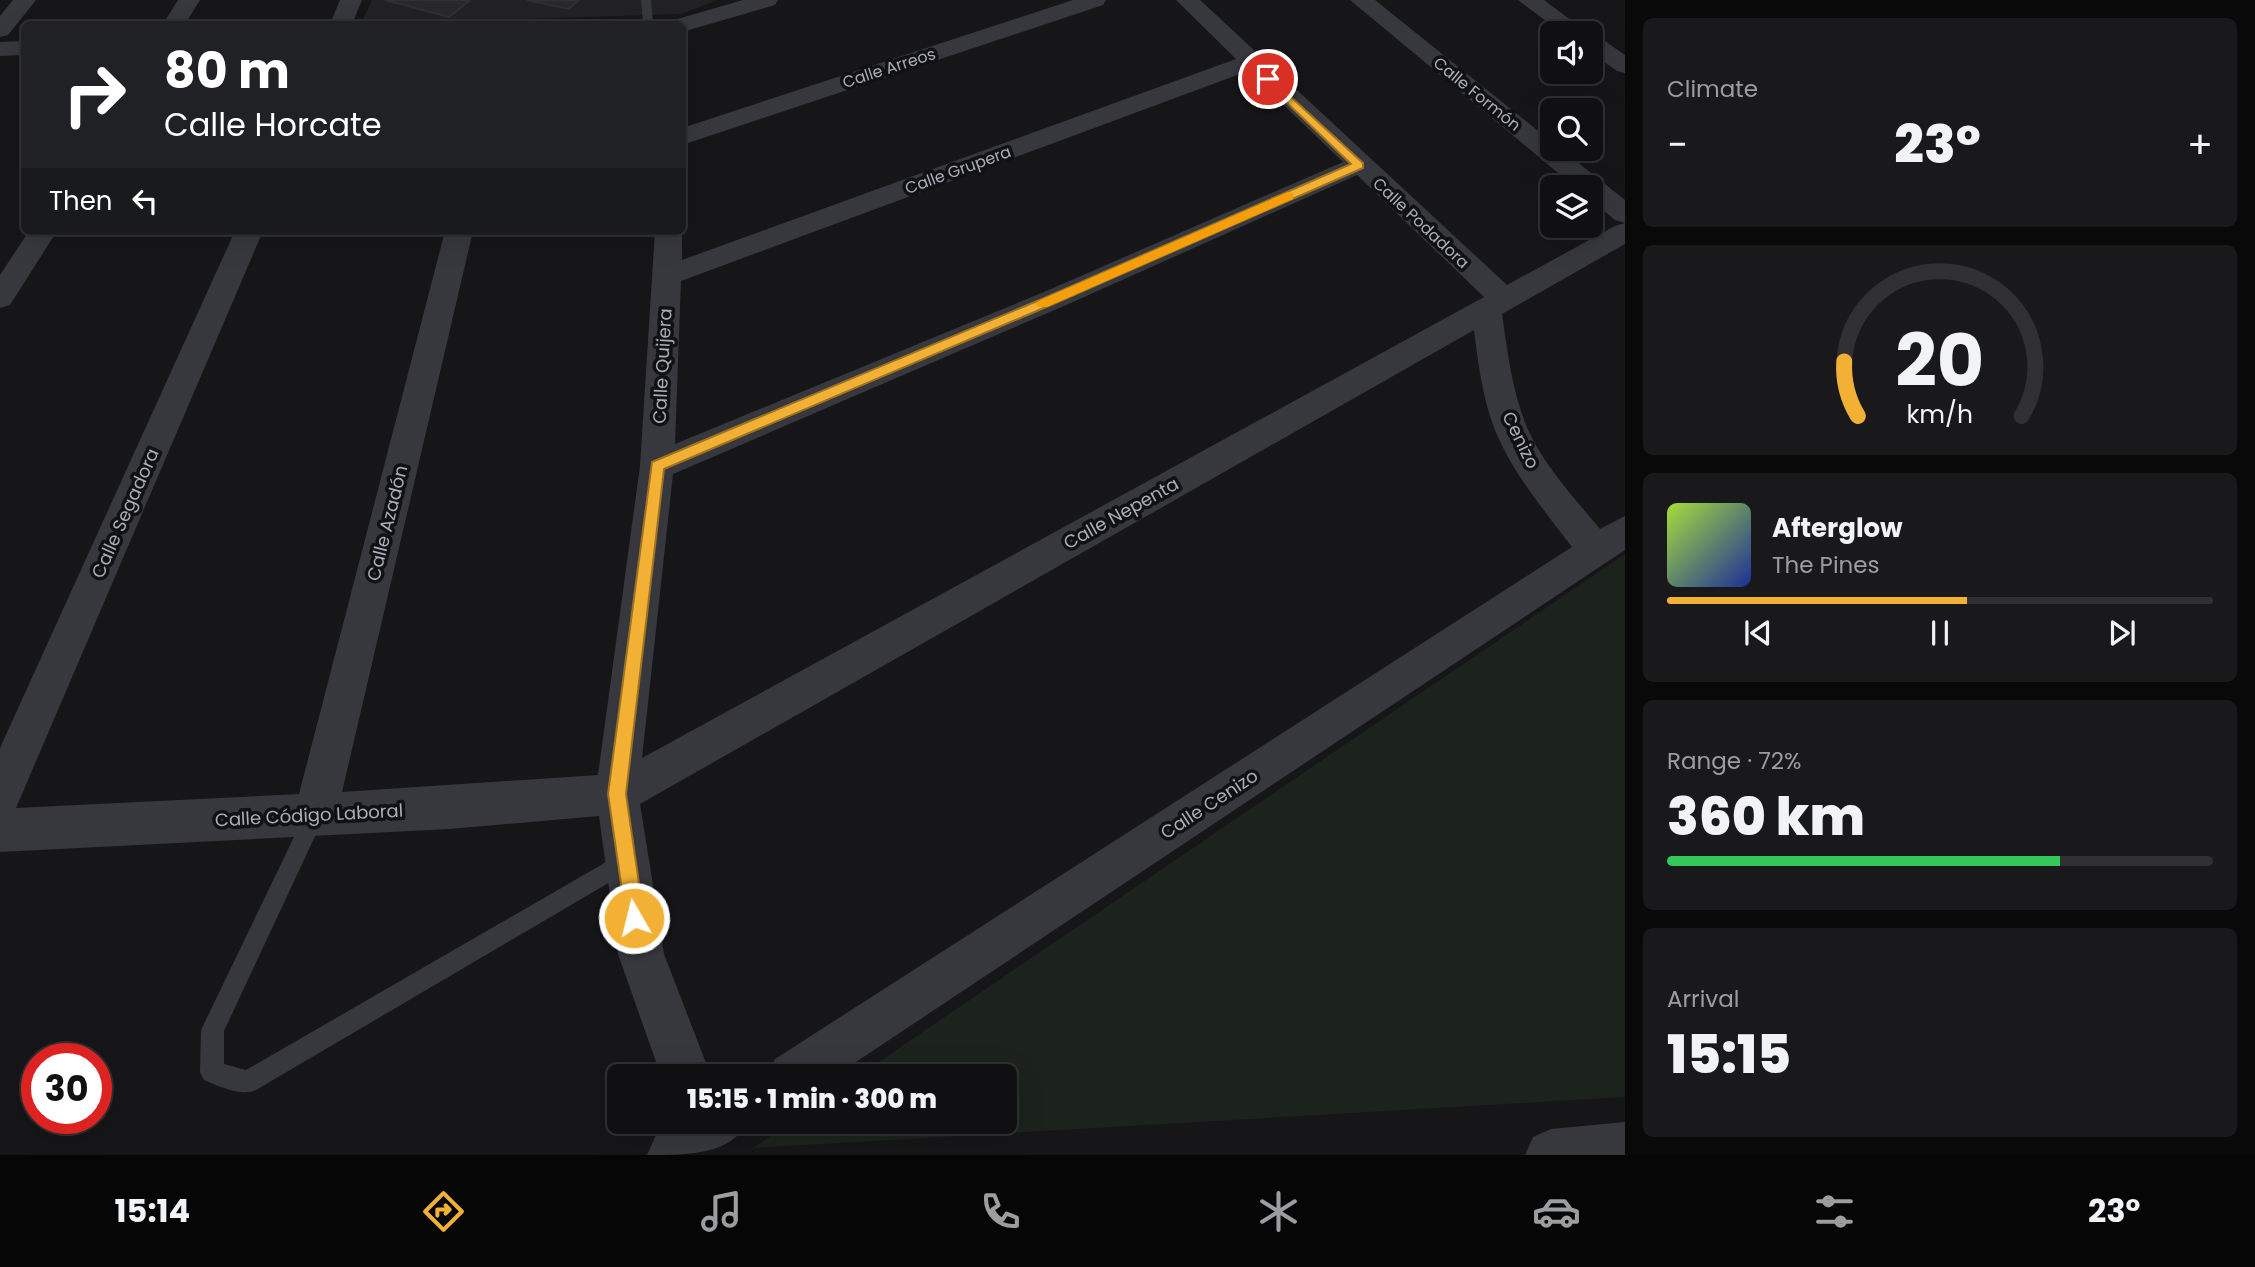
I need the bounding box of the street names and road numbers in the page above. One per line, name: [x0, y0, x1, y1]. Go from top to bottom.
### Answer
street label: Calle Arreos: [840, 42, 938, 94]
street label: Calle Formón: [1428, 52, 1526, 136]
street label: Calle Grupera: [902, 140, 1014, 200]
street label: Calle Podadora: [1368, 172, 1474, 274]
street label: Calle Quijera: [646, 308, 678, 424]
street label: Cenizo: [1496, 407, 1546, 473]
street label: Calle Segadora: [85, 444, 165, 582]
street label: Calle Azadón: [361, 462, 413, 584]
street label: Calle Nepenta: [1059, 471, 1183, 555]
street label: Calle Cenizo: [1155, 763, 1263, 845]
street label: Calle Código Laboral: [214, 798, 404, 832]

